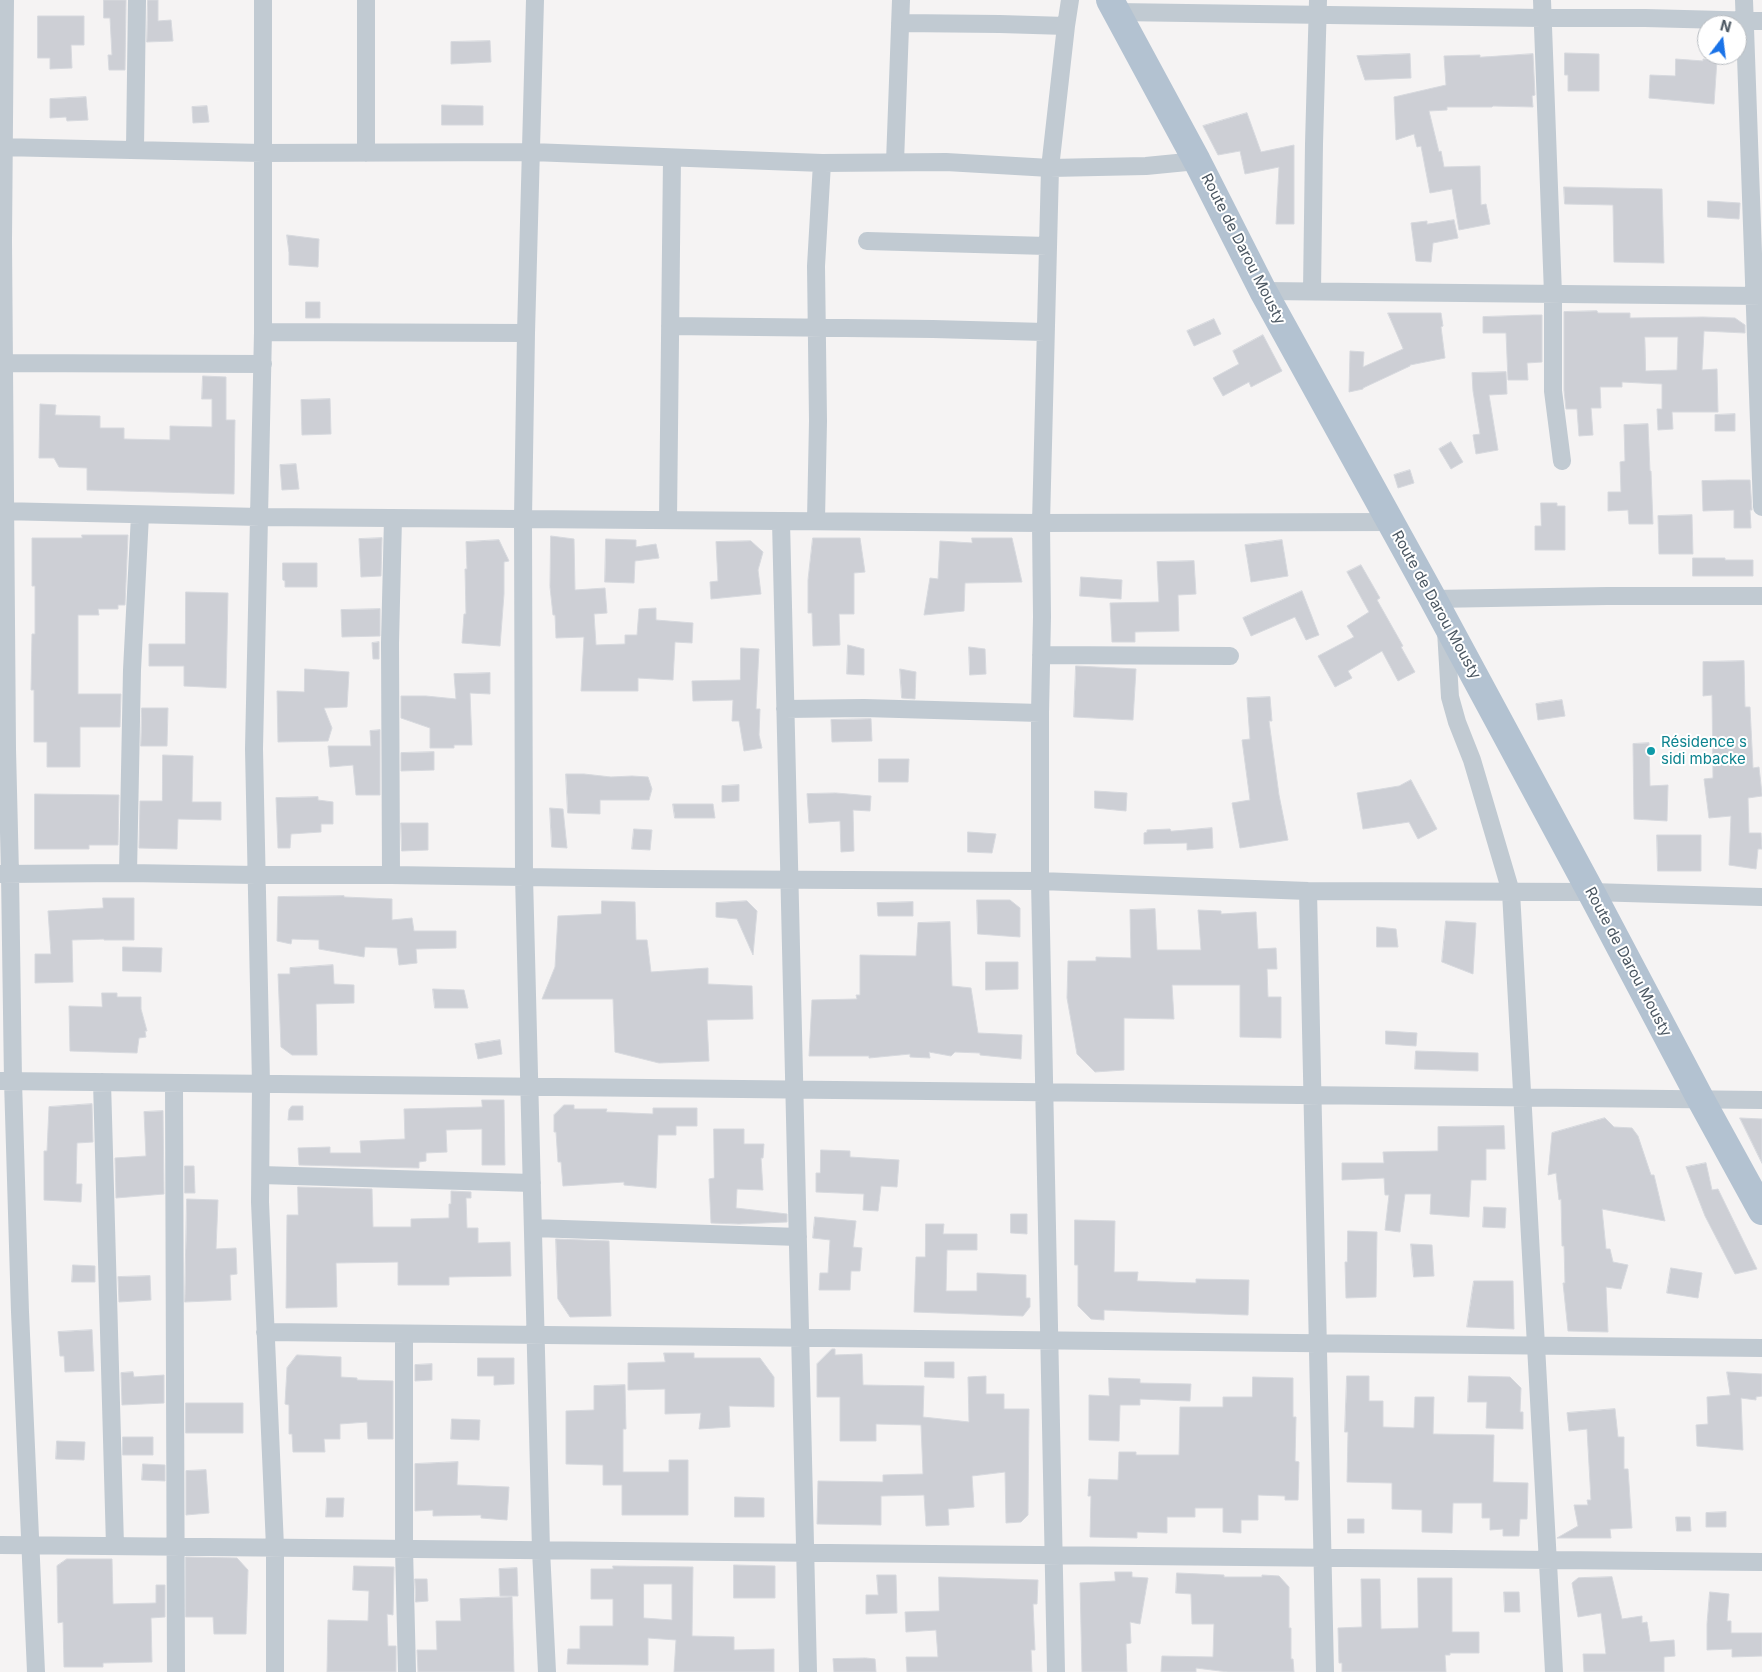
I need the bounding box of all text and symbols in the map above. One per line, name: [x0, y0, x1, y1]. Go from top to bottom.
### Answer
north arrow: [1697, 15, 1747, 65]
text: N: [1718, 16, 1733, 36]
street label: Route de Darou Mousty: [1197, 171, 1289, 327]
street label: Route de Darou Mousty: [1388, 528, 1484, 682]
place label: Résidence s sidi mbacke: [1661, 733, 1747, 768]
marker: Résidence s sidi mbacke: [1645, 745, 1657, 757]
street label: Route de Darou Mousty: [1581, 884, 1675, 1040]

